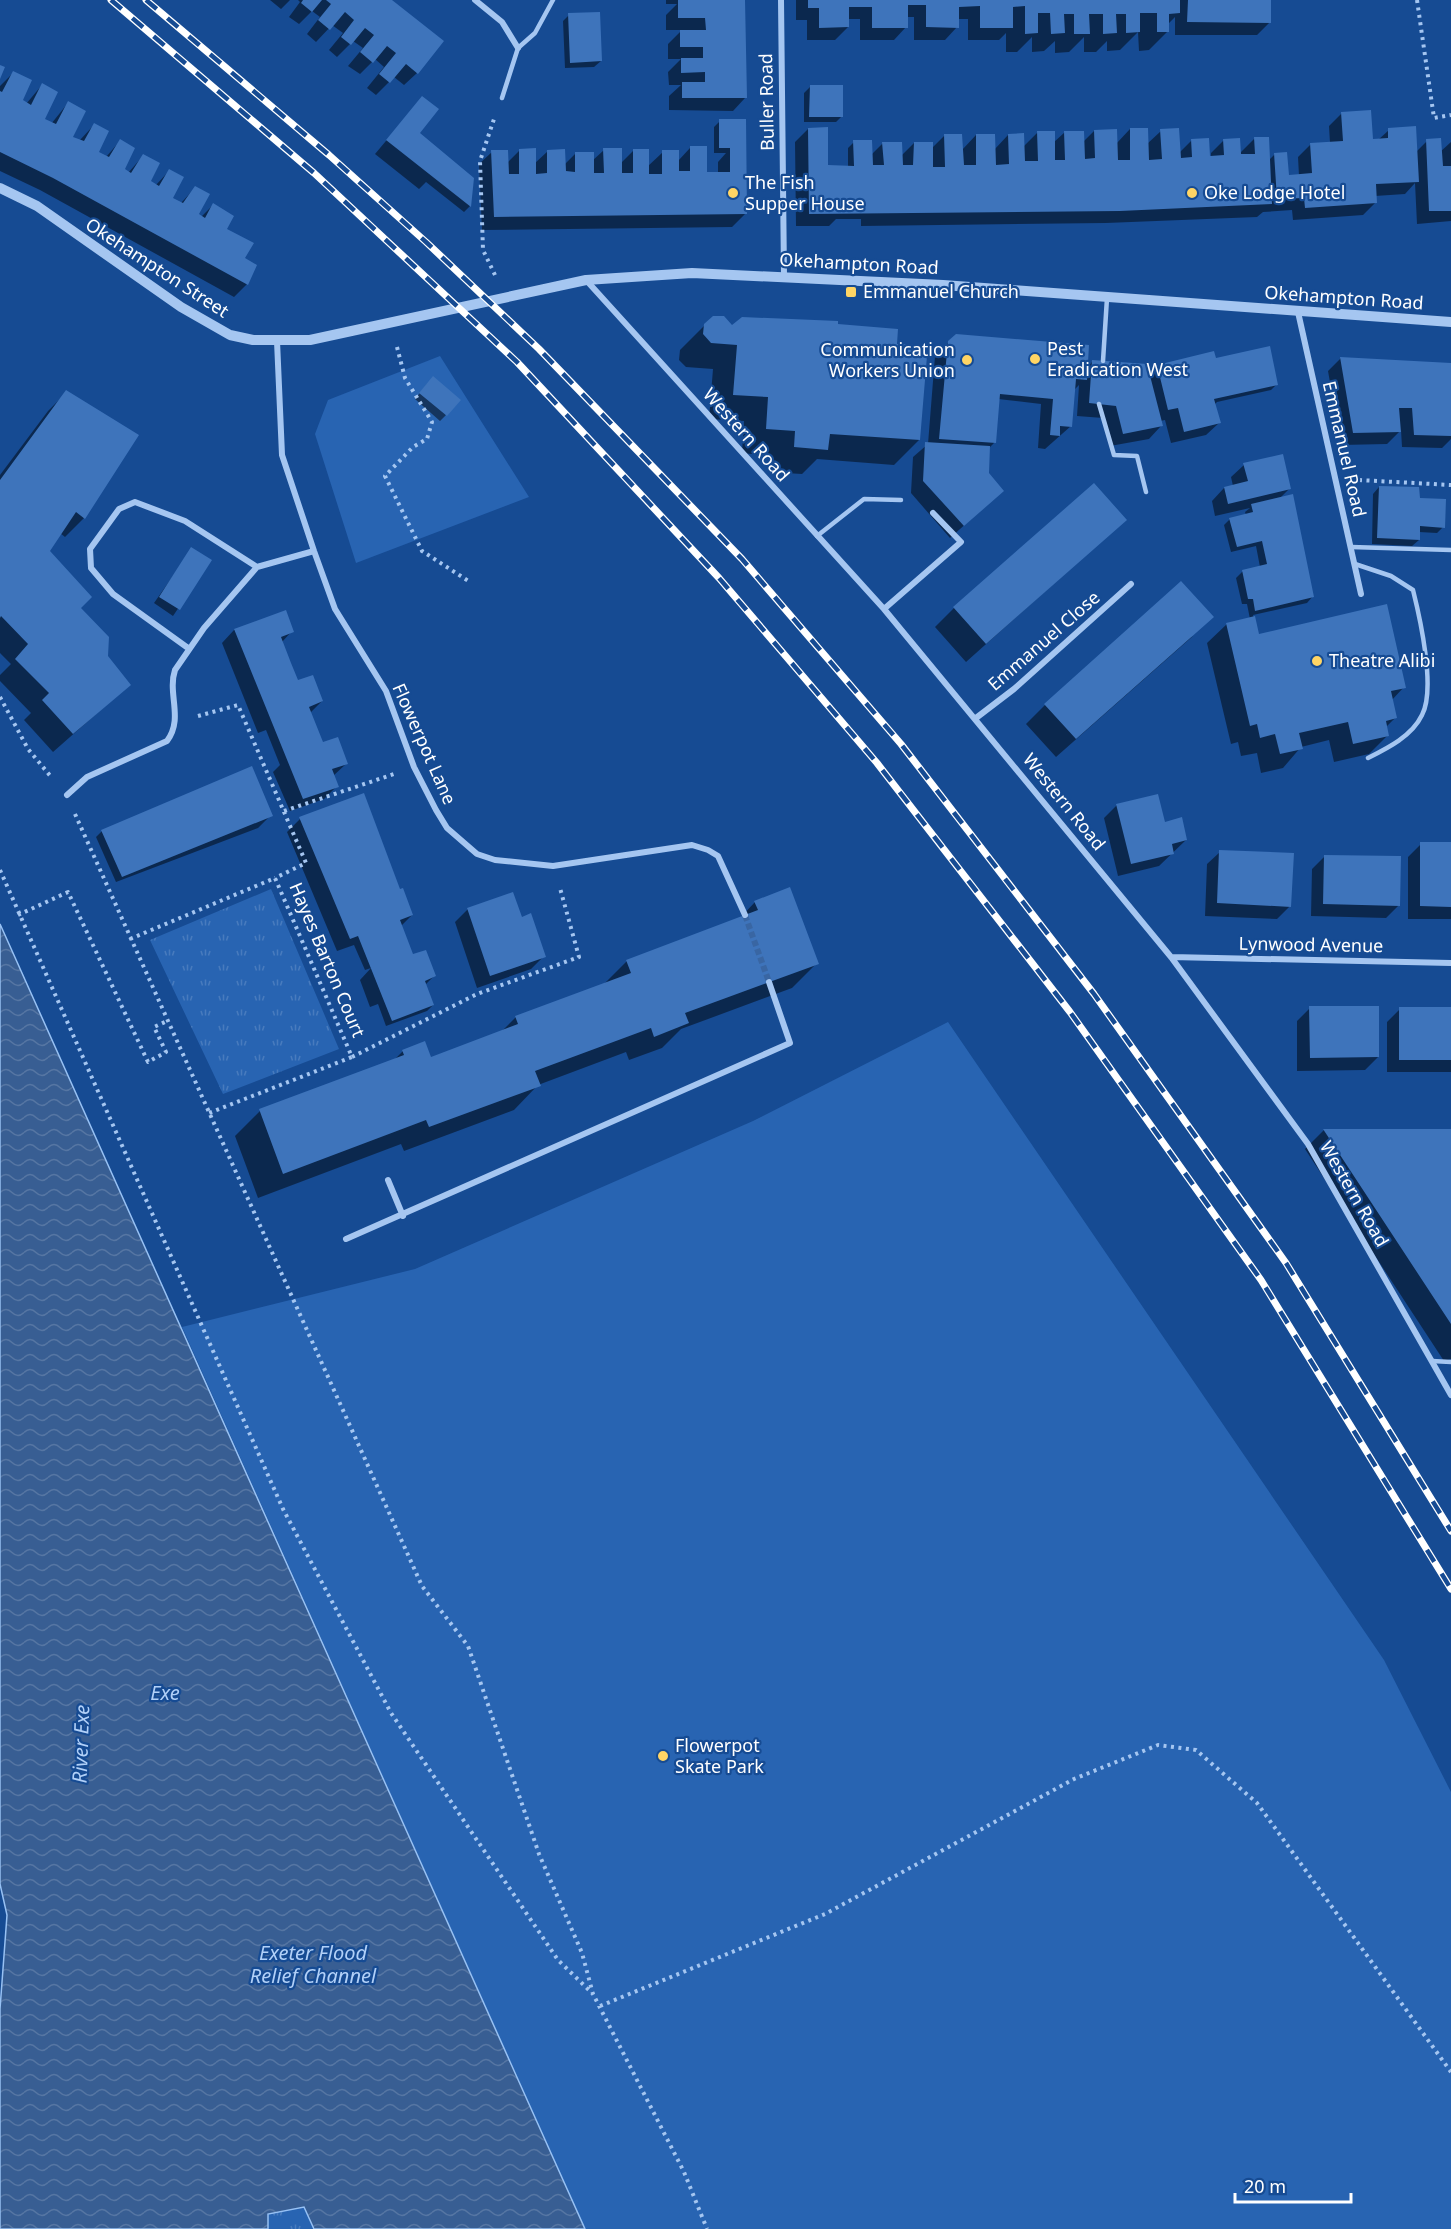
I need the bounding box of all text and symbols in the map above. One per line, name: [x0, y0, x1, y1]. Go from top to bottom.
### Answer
street label: Buller Road: [753, 53, 779, 151]
place label: The Fish Supper House: [745, 170, 865, 215]
place label: Oke Lodge Hotel: [1204, 180, 1345, 204]
marker: The Fish Supper House: [726, 186, 740, 200]
marker: Oke Lodge Hotel: [1185, 186, 1199, 200]
street label: Okehampton Street: [81, 212, 234, 323]
street label: Okehampton Road: [779, 247, 939, 279]
place label: Emmanuel Church: [863, 279, 1019, 303]
street label: Okehampton Road: [1264, 279, 1424, 315]
marker: Emmanuel Church: [844, 285, 858, 299]
place label: Pest Eradication West: [1047, 336, 1189, 381]
place label: Communication Workers Union: [820, 337, 955, 382]
marker: Pest Eradication West: [1028, 352, 1042, 366]
marker: Communication Workers Union: [960, 353, 974, 367]
street label: Emmanuel Road: [1318, 378, 1372, 519]
street label: Western Road: [698, 382, 795, 486]
street label: Emmanuel Close: [982, 585, 1104, 696]
place label: Theatre Alibi: [1329, 648, 1435, 672]
marker: Theatre Alibi: [1310, 654, 1324, 668]
street label: Flowerpot Lane: [387, 679, 462, 808]
street label: Western Road: [1018, 748, 1111, 855]
street label: Hayes Barton Court: [284, 879, 372, 1041]
street label: Lynwood Avenue: [1239, 931, 1384, 957]
street label: Western Road: [1315, 1136, 1395, 1251]
water label: Exe: [150, 1679, 180, 1706]
water label: River Exe: [66, 1704, 95, 1784]
place label: Flowerpot Skate Park: [675, 1733, 764, 1778]
marker: Flowerpot Skate Park: [656, 1749, 670, 1763]
water label: Exeter Flood Relief Channel: [250, 1939, 377, 1989]
scale bar: [1235, 2166, 1350, 2204]
text: 20 m: [1244, 2174, 1286, 2198]

